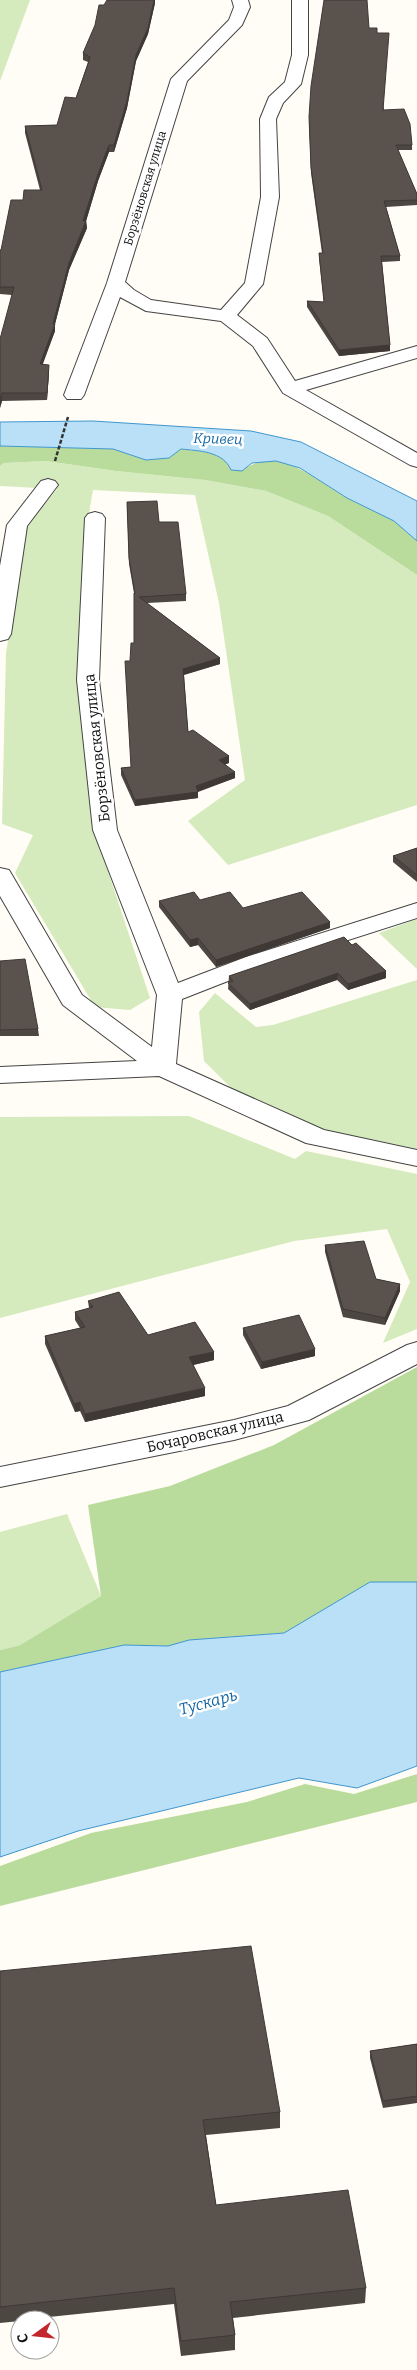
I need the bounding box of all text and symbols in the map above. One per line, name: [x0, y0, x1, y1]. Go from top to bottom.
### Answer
street label: Борзёновская улица: [121, 129, 169, 247]
water label: Кривец: [193, 430, 243, 448]
street label: Борзёновская улица: [80, 673, 114, 823]
street label: Бочаровская улица: [145, 1407, 285, 1457]
water label: Тускарь: [177, 1685, 239, 1719]
north arrow: [10, 2310, 60, 2360]
text: С: [14, 2332, 32, 2345]

